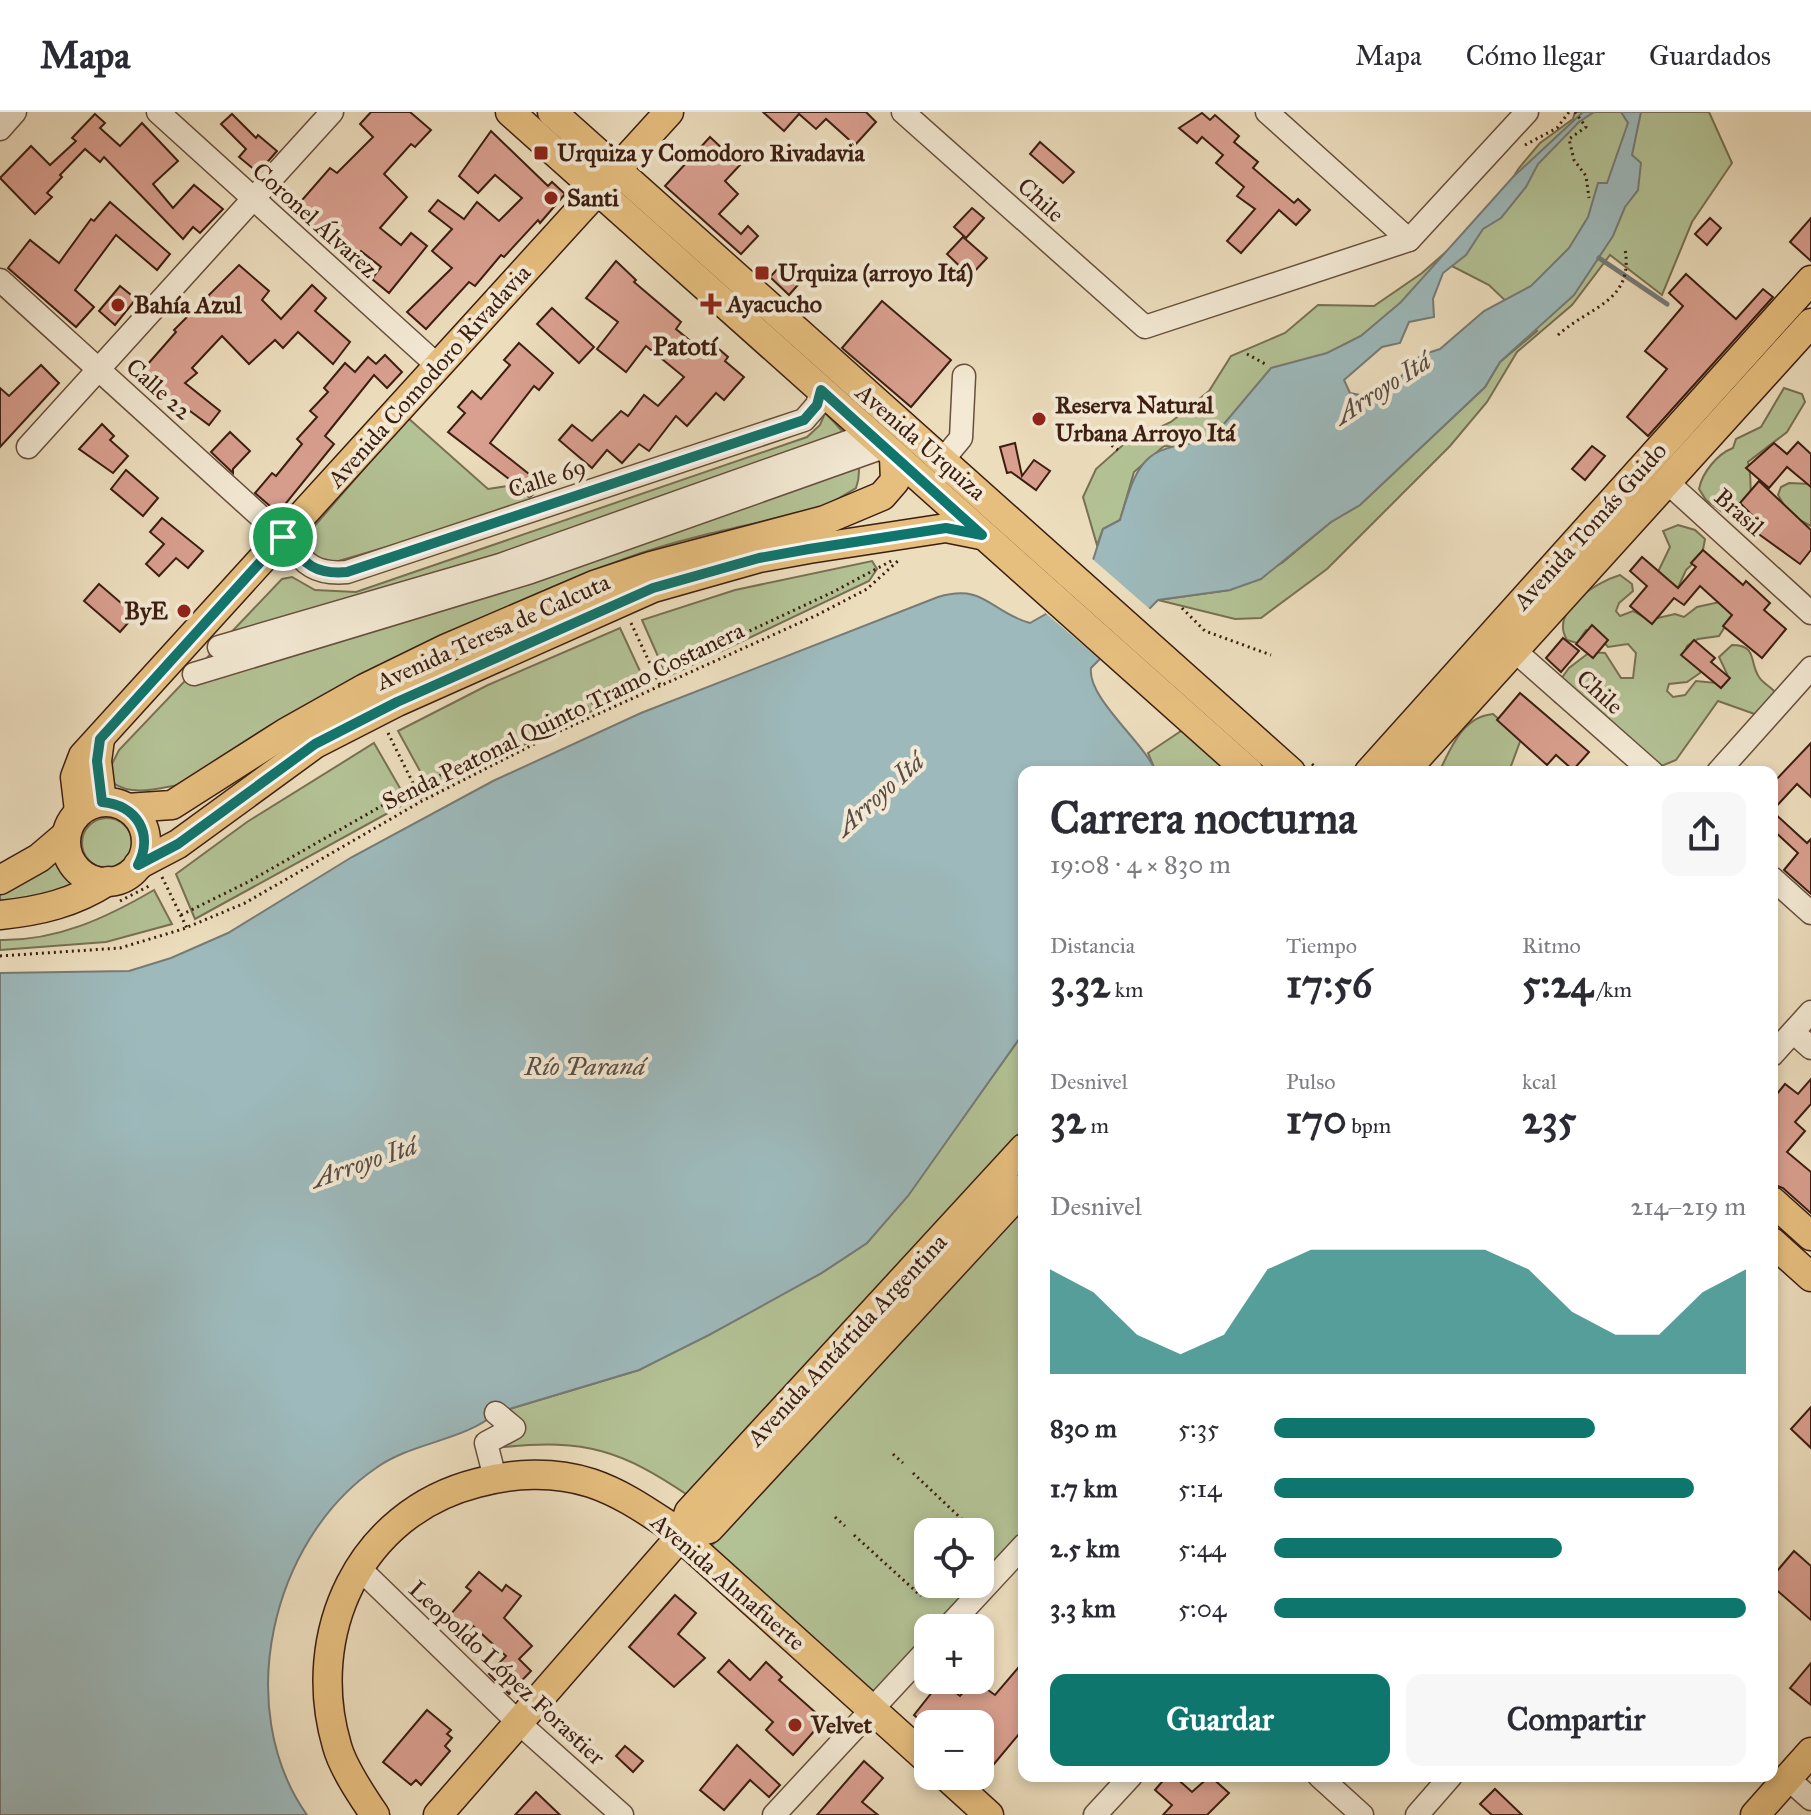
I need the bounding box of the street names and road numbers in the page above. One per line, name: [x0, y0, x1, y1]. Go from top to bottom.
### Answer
street label: Coronel Álvarez: [246, 156, 384, 284]
street label: Chile: [1011, 171, 1071, 229]
street label: Avenida Comodoro Rivadavia: [320, 258, 538, 494]
street label: Calle 22: [120, 352, 198, 426]
street label: Avenida Urquiza: [849, 377, 993, 507]
street label: Avenida Tomás Guido: [1506, 436, 1673, 617]
street label: Calle 69: [504, 451, 590, 505]
street label: Brasil: [1708, 482, 1770, 542]
street label: Avenida Teresa de Calcuta: [371, 567, 615, 697]
street label: Senda Peatonal Quinto Tramo Costanera: [377, 615, 750, 817]
street label: Chile: [1570, 663, 1630, 721]
street label: Avenida Antártida Argentina: [740, 1227, 954, 1453]
street label: Avenida Almafuerte: [644, 1506, 811, 1657]
street label: Leopoldo López Forastier: [403, 1574, 611, 1772]

